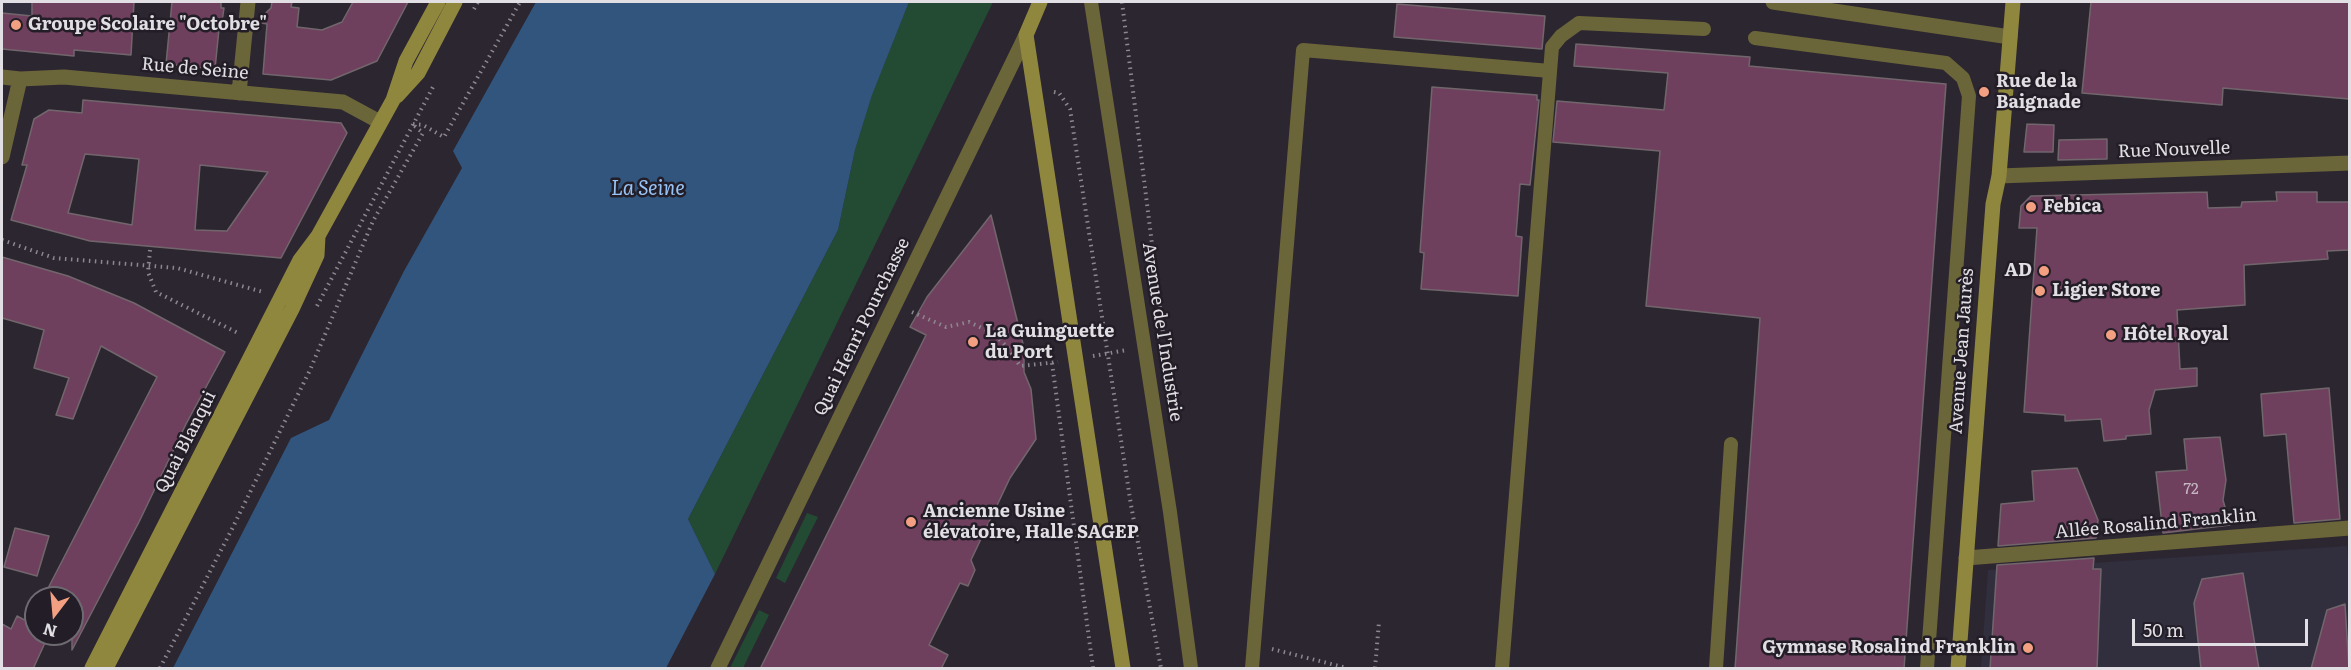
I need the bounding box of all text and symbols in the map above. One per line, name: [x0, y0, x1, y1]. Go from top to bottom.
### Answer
place label: Groupe Scolaire "Octobre": [28, 14, 267, 36]
marker: Groupe Scolaire "Octobre": [9, 18, 23, 32]
street label: Rue de Seine: [140, 54, 250, 84]
place label: Rue de la Baignade: [1996, 71, 2081, 113]
marker: Rue de la Baignade: [1977, 85, 1991, 99]
street label: Rue Nouvelle: [2117, 137, 2231, 163]
water label: La Seine: [611, 177, 685, 201]
place label: Febica: [2043, 196, 2102, 218]
marker: Febica: [2024, 200, 2038, 214]
street label: Quai Henri Pourchasse: [809, 235, 915, 419]
street label: Avenue de l'Industrie: [1137, 241, 1187, 423]
place label: AD: [2004, 260, 2032, 282]
marker: AD: [2037, 264, 2051, 278]
street label: Avenue Jean Jaurès: [1945, 267, 1979, 435]
place label: Ligier Store: [2052, 280, 2160, 302]
marker: Ligier Store: [2033, 284, 2047, 298]
place label: La Guinguette du Port: [985, 321, 1114, 364]
place label: Hôtel Royal: [2123, 324, 2229, 346]
marker: Hôtel Royal: [2104, 328, 2118, 342]
marker: La Guinguette du Port: [966, 335, 980, 349]
street label: Quai Blanqui: [151, 387, 221, 497]
house number: 72: [2183, 481, 2199, 499]
place label: Ancienne Usine élévatoire, Halle SAGEP: [923, 501, 1139, 544]
street label: Allée Rosalind Franklin: [2054, 504, 2258, 544]
marker: Ancienne Usine élévatoire, Halle SAGEP: [904, 515, 918, 529]
north arrow: [24, 586, 84, 646]
scale bar: [2135, 607, 2310, 645]
text: 50 m: [2143, 616, 2184, 643]
text: N: [40, 618, 59, 645]
place label: Gymnase Rosalind Franklin: [1762, 637, 2016, 659]
marker: Gymnase Rosalind Franklin: [2021, 641, 2035, 655]

